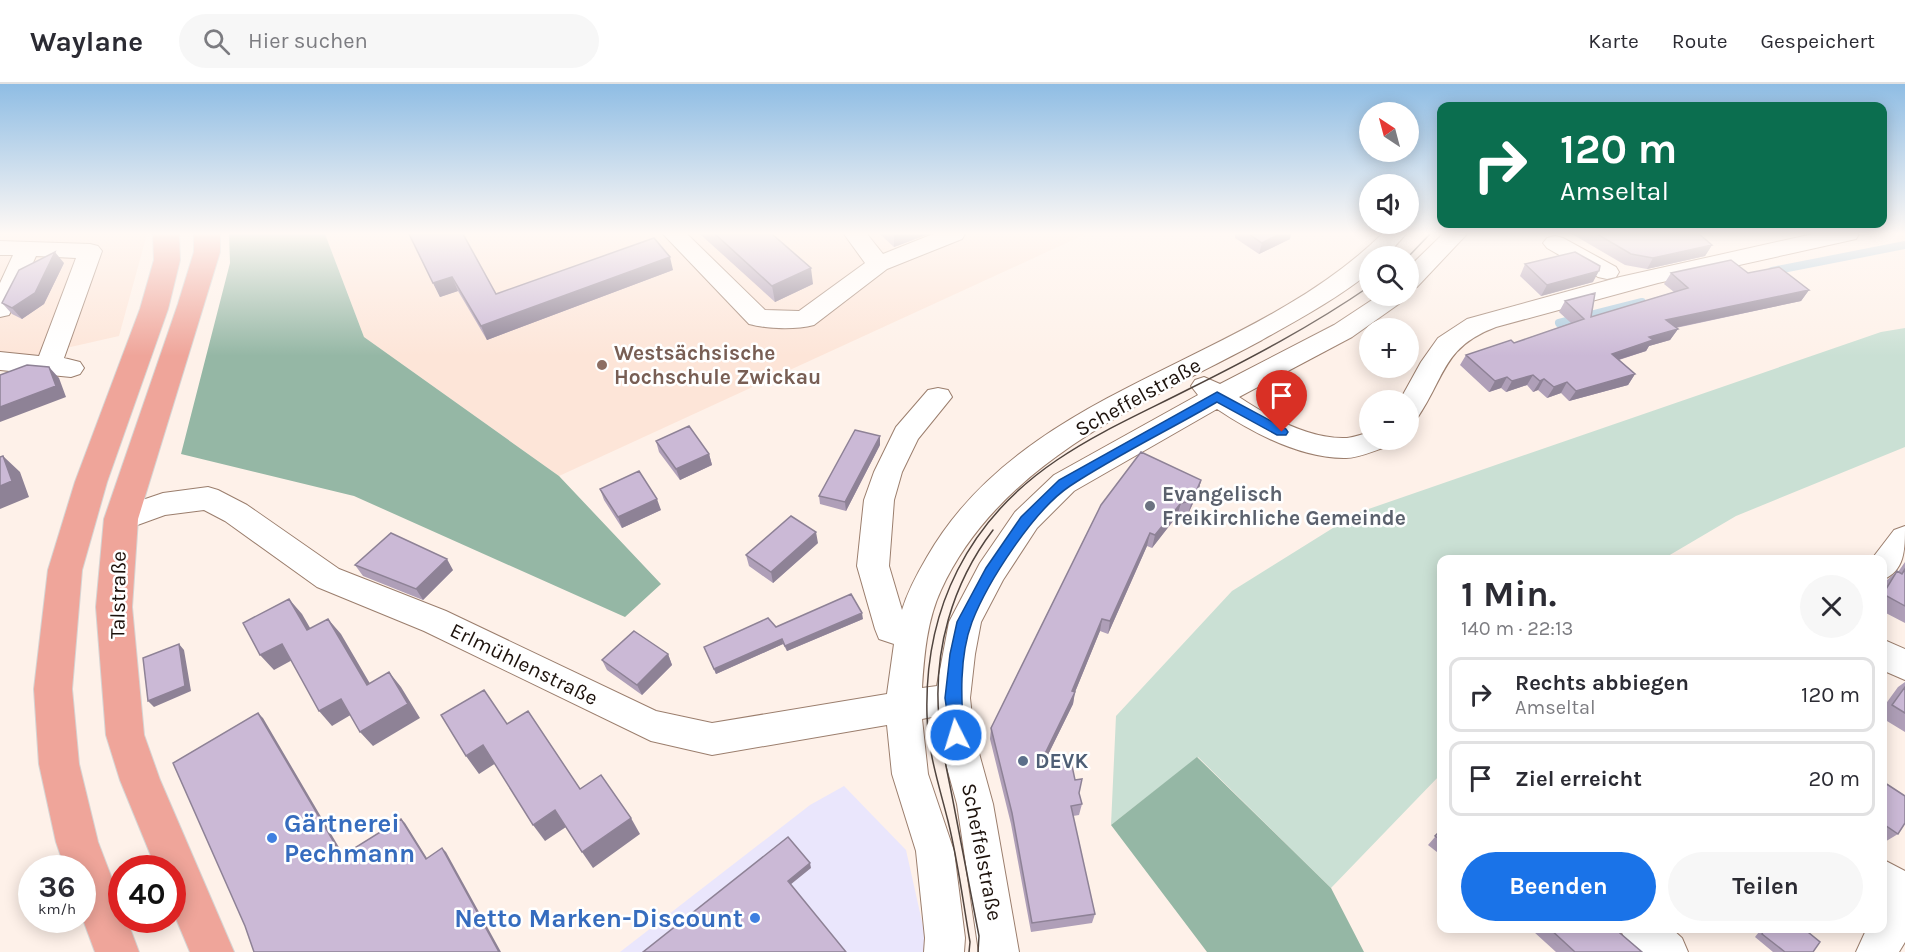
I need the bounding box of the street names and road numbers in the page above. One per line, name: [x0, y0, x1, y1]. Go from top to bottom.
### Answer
street label: Scheffelstraße: [1071, 353, 1205, 441]
street label: Talstraße: [105, 551, 131, 639]
street label: Erlmühlenstraße: [446, 618, 602, 710]
street label: Scheffelstraße: [957, 781, 1007, 923]

